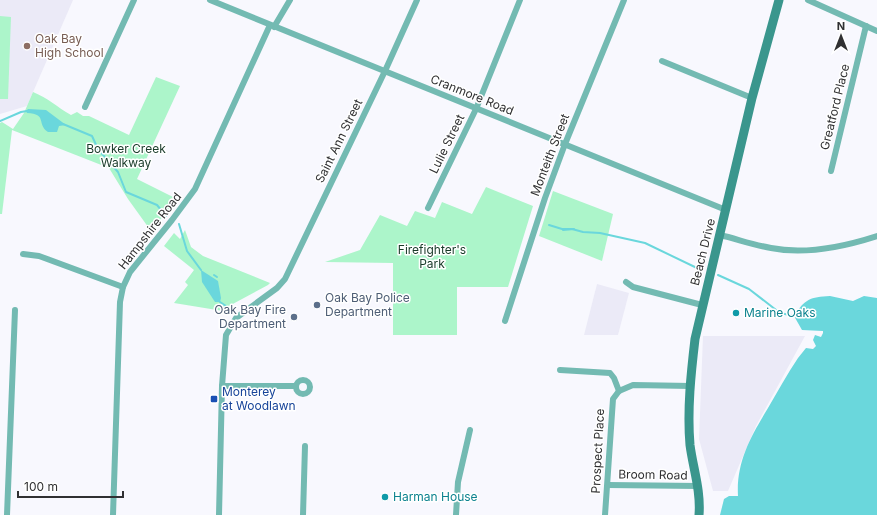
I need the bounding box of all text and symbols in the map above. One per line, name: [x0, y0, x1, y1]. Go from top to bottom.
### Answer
north arrow: [821, 16, 861, 56]
text: N: [837, 19, 845, 33]
place label: Oak Bay High School: [35, 31, 104, 60]
marker: Oak Bay High School: [22, 41, 32, 51]
street label: Greatford Place: [817, 62, 852, 152]
street label: Cranmore Road: [428, 71, 516, 118]
street label: Saint Ann Street: [312, 96, 365, 185]
street label: Monteith Street: [527, 111, 572, 198]
street label: Lulie Street: [426, 112, 467, 176]
park label: Bowker Creek Walkway: [86, 141, 166, 170]
street label: Hampshire Road: [115, 189, 184, 272]
street label: Beach Drive: [687, 217, 718, 287]
park label: Firefighter's Park: [398, 242, 466, 271]
place label: Oak Bay Police Department: [325, 290, 410, 319]
marker: Oak Bay Police Department: [312, 300, 322, 310]
place label: Oak Bay Fire Department: [214, 302, 286, 331]
place label: Marine Oaks: [744, 305, 815, 320]
marker: Marine Oaks: [731, 308, 741, 318]
marker: Oak Bay Fire Department: [289, 312, 299, 322]
place label: Monterey at Woodlawn: [222, 384, 296, 413]
marker: Monterey at Woodlawn: [209, 394, 219, 404]
street label: Prospect Place: [588, 408, 607, 494]
street label: Broom Road: [618, 466, 688, 483]
scale bar: [18, 473, 123, 499]
text: 100 m: [24, 479, 58, 494]
place label: Harman House: [393, 489, 478, 504]
marker: Harman House: [380, 492, 390, 502]

